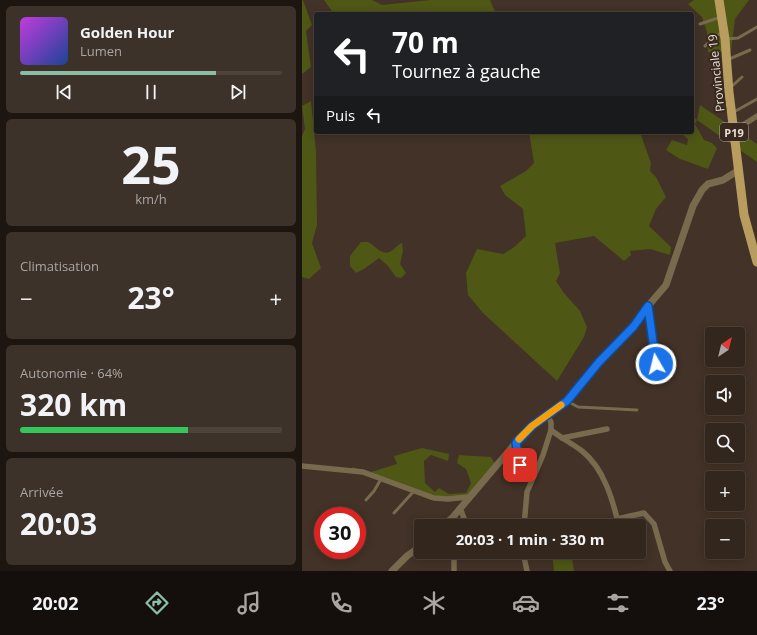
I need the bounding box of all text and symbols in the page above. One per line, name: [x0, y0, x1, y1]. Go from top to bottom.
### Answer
text: Golden Hour: [80, 22, 174, 42]
text: 70 m: [392, 23, 459, 61]
icon: left: [326, 28, 378, 80]
street label: Provinciale 19: [703, 33, 729, 113]
text: Lumen: [80, 42, 122, 60]
text: Tournez à gauche: [392, 59, 541, 83]
icon: previous: [53, 81, 75, 103]
icon: pause: [140, 81, 162, 103]
icon: next: [227, 81, 249, 103]
icon: left: [363, 104, 385, 126]
text: Puis: [326, 105, 355, 125]
road number: P19: [720, 123, 748, 141]
text: 25: [121, 128, 181, 199]
text: km/h: [135, 190, 167, 208]
text: Climatisation: [20, 257, 99, 275]
text: 23°: [127, 277, 175, 318]
text: −: [20, 283, 33, 313]
text: +: [269, 283, 282, 313]
north arrow: [705, 327, 745, 367]
map controls: [705, 327, 745, 559]
position arrow: [635, 343, 677, 385]
text: Autonomie · 64%: [20, 364, 123, 382]
button: sound: [705, 375, 745, 415]
text: 320 km: [20, 384, 127, 425]
button: search: [705, 423, 745, 463]
pin: [503, 448, 537, 482]
icon: arrive: [509, 454, 531, 476]
button: +: [705, 471, 745, 511]
text: Arrivée: [20, 483, 63, 501]
text: 20:03: [20, 503, 97, 544]
speed limit sign: 30: [314, 507, 366, 559]
button: −: [705, 519, 745, 559]
text: 20:03 · 1 min · 330 m: [456, 529, 604, 549]
icon: directions: [143, 589, 171, 617]
icon: music: [235, 589, 263, 617]
icon: phone: [327, 589, 355, 617]
icon: climate: [420, 589, 448, 617]
icon: car: [512, 589, 540, 617]
icon: filters: [604, 589, 632, 617]
text: 20:02: [32, 591, 78, 615]
text: 23°: [697, 591, 725, 615]

